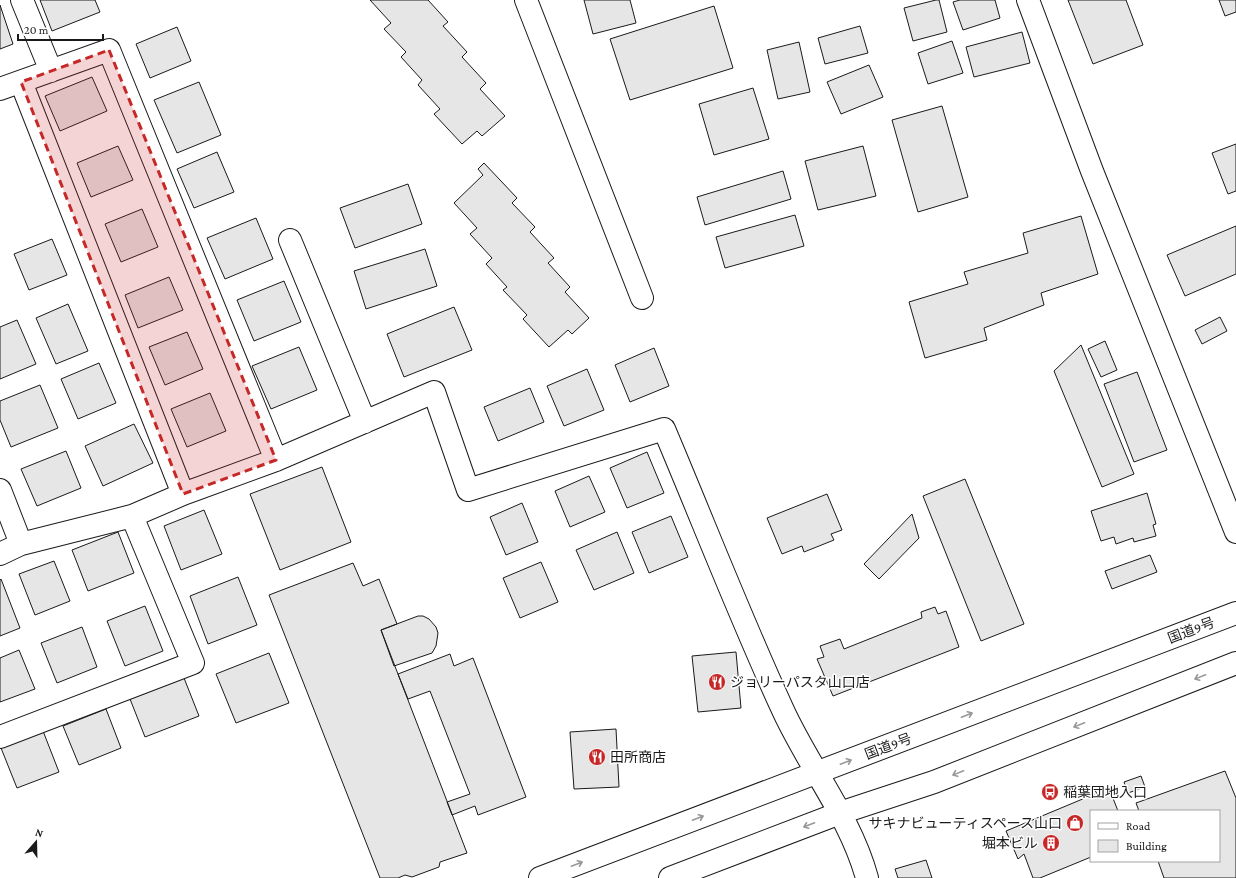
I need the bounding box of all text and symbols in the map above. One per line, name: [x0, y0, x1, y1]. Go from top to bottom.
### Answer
scale bar: [18, 16, 103, 42]
text: 20 m: [24, 23, 49, 37]
street label: 国道9号: [1165, 614, 1217, 646]
restaurant icon: ジョリーパスタ山口店: [707, 672, 727, 692]
place label: ジョリーパスタ山口店: [730, 674, 870, 690]
one-way arrow: [1194, 674, 1206, 682]
one-way arrow: [961, 711, 973, 719]
one-way arrow: [1073, 721, 1085, 729]
street label: 国道9号: [862, 730, 914, 762]
restaurant icon: 田所商店: [587, 747, 607, 767]
place label: 田所商店: [610, 749, 666, 765]
one-way arrow: [839, 757, 851, 765]
one-way arrow: [952, 769, 964, 777]
bus stop icon: 稲葉団地入口: [1040, 782, 1060, 802]
place label: 稲葉団地入口: [1063, 784, 1147, 800]
legend: [1090, 810, 1220, 862]
one-way arrow: [692, 813, 704, 821]
shop icon: サキナビューティスペース山口: [1065, 813, 1085, 833]
place label: サキナビューティスペース山口: [869, 815, 1062, 831]
text: Road: [1126, 819, 1151, 833]
one-way arrow: [803, 821, 815, 829]
north arrow: [16, 822, 56, 862]
text: N: [34, 826, 45, 840]
building icon: 堀本ビル: [1041, 833, 1061, 853]
place label: 堀本ビル: [982, 835, 1038, 851]
text: Building: [1126, 839, 1167, 853]
one-way arrow: [570, 860, 582, 868]

